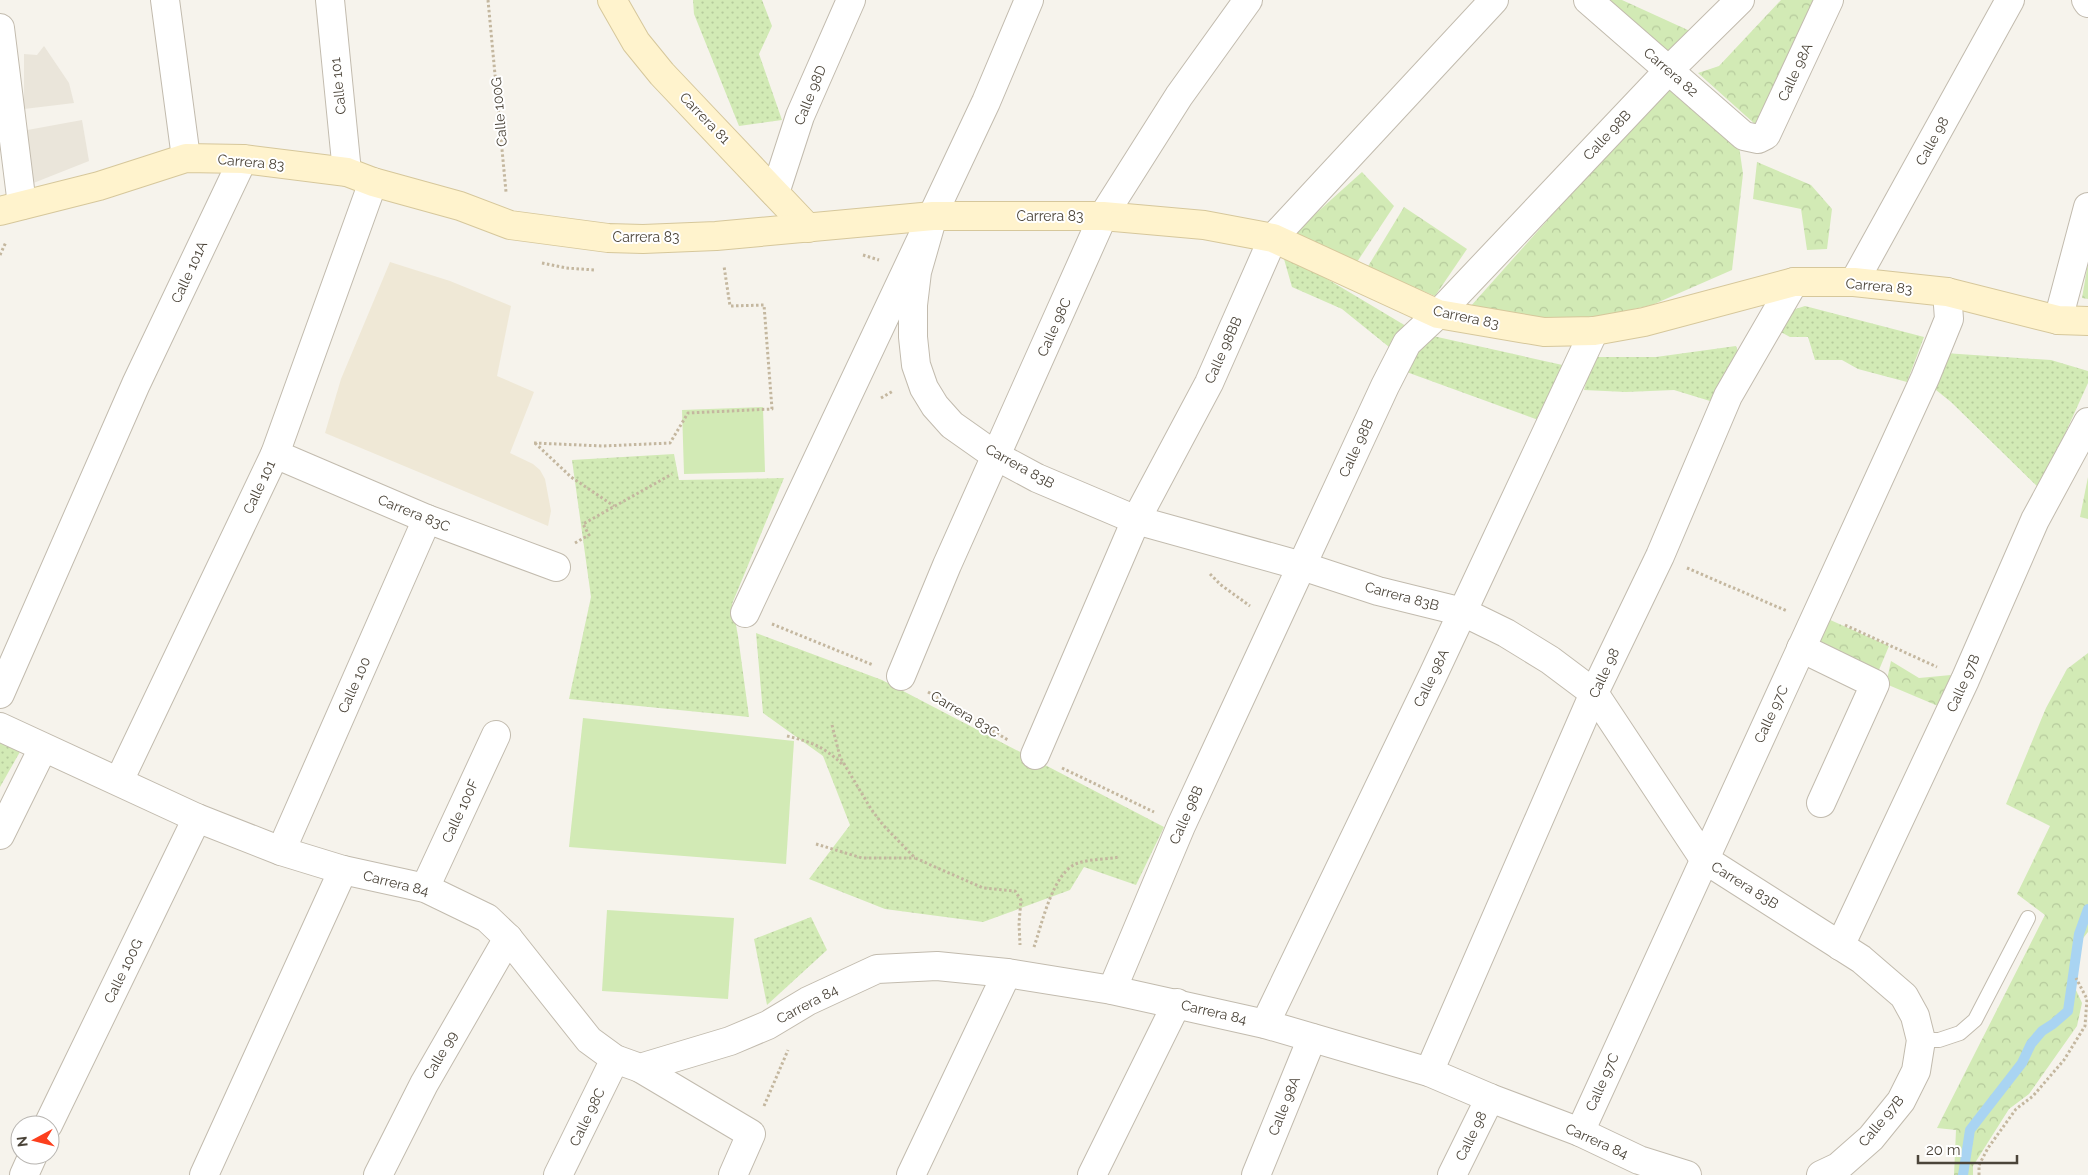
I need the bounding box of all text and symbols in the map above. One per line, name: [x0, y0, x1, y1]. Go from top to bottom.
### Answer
street label: Calle 98A: [1775, 40, 1816, 104]
street label: Carrera 82: [1641, 44, 1701, 100]
street label: Calle 101: [327, 57, 349, 115]
street label: Calle 98D: [791, 63, 829, 127]
street label: Calle 100G: [488, 77, 510, 147]
street label: Carrera 81: [677, 89, 733, 147]
street label: Calle 98B: [1580, 107, 1634, 163]
street label: Calle 98: [1912, 114, 1952, 168]
street label: Carrera 83: [217, 151, 285, 173]
street label: Carrera 83: [1017, 208, 1083, 224]
street label: Carrera 83: [613, 229, 679, 245]
street label: Calle 101A: [168, 238, 211, 306]
street label: Carrera 83: [1845, 275, 1913, 297]
street label: Calle 98C: [1034, 295, 1074, 359]
street label: Carrera 83: [1432, 302, 1500, 332]
street label: Calle 98BB: [1201, 314, 1245, 386]
street label: Calle 98B: [1336, 416, 1376, 480]
street label: Carrera 83B: [983, 441, 1057, 491]
street label: Calle 101: [240, 458, 278, 516]
street label: Carrera 83C: [376, 491, 453, 535]
street label: Carrera 83B: [1363, 578, 1441, 614]
street label: Calle 98A: [1410, 646, 1452, 710]
street label: Calle 98: [1586, 646, 1622, 700]
street label: Calle 97B: [1943, 652, 1983, 714]
street label: Calle 100: [335, 654, 373, 716]
street label: Calle 97C: [1751, 682, 1791, 745]
street label: Carrera 83C: [928, 687, 1002, 741]
street label: Calle 100F: [438, 777, 482, 845]
street label: Calle 98B: [1166, 783, 1206, 847]
street label: Carrera 83B: [1708, 858, 1782, 912]
street label: Carrera 84: [362, 867, 431, 899]
street label: Calle 100G: [101, 936, 145, 1006]
street label: Carrera 84: [774, 981, 841, 1027]
street label: Carrera 84: [1180, 997, 1249, 1027]
street label: Calle 99: [420, 1028, 460, 1082]
street label: Calle 97C: [1582, 1050, 1622, 1114]
street label: Calle 98A: [1265, 1074, 1303, 1138]
street label: Calle 98C: [566, 1085, 608, 1149]
street label: Calle 97B: [1855, 1092, 1907, 1150]
street label: Calle 98: [1452, 1109, 1490, 1163]
north arrow: [10, 1115, 60, 1165]
street label: Carrera 84: [1563, 1120, 1631, 1162]
scale bar: [1918, 1132, 2017, 1164]
text: N: [14, 1135, 31, 1148]
text: 20 m: [1926, 1141, 1961, 1159]

